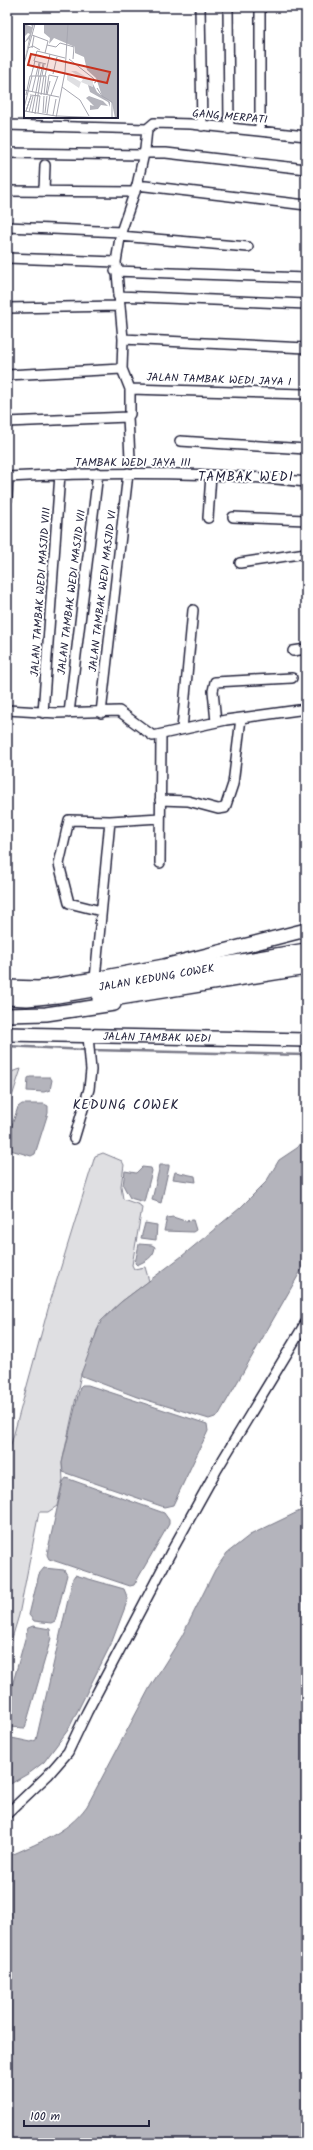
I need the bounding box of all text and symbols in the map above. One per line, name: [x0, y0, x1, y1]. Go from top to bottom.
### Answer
inset map: [24, 24, 118, 118]
street label: GANG MERPATI: [192, 105, 268, 129]
street label: JALAN TAMBAK WEDI JAYA I: [146, 368, 292, 392]
street label: TAMBAK WEDI JAYA III: [75, 454, 191, 472]
district label: TAMBAK WEDI: [198, 467, 294, 488]
street label: JALAN TAMBAK WEDI MASJID VIII: [26, 507, 56, 677]
street label: JALAN TAMBAK WEDI MASJID VII: [53, 509, 91, 676]
street label: JALAN TAMBAK WEDI MASJID VI: [84, 509, 122, 673]
street label: JALAN KEDUNG COWEK: [98, 960, 216, 997]
street label: JALAN TAMBAK WEDI: [103, 1028, 211, 1048]
district label: KEDUNG COWEK: [73, 1095, 179, 1116]
scale bar: [24, 2102, 149, 2128]
text: 100 m: [30, 2107, 61, 2126]

